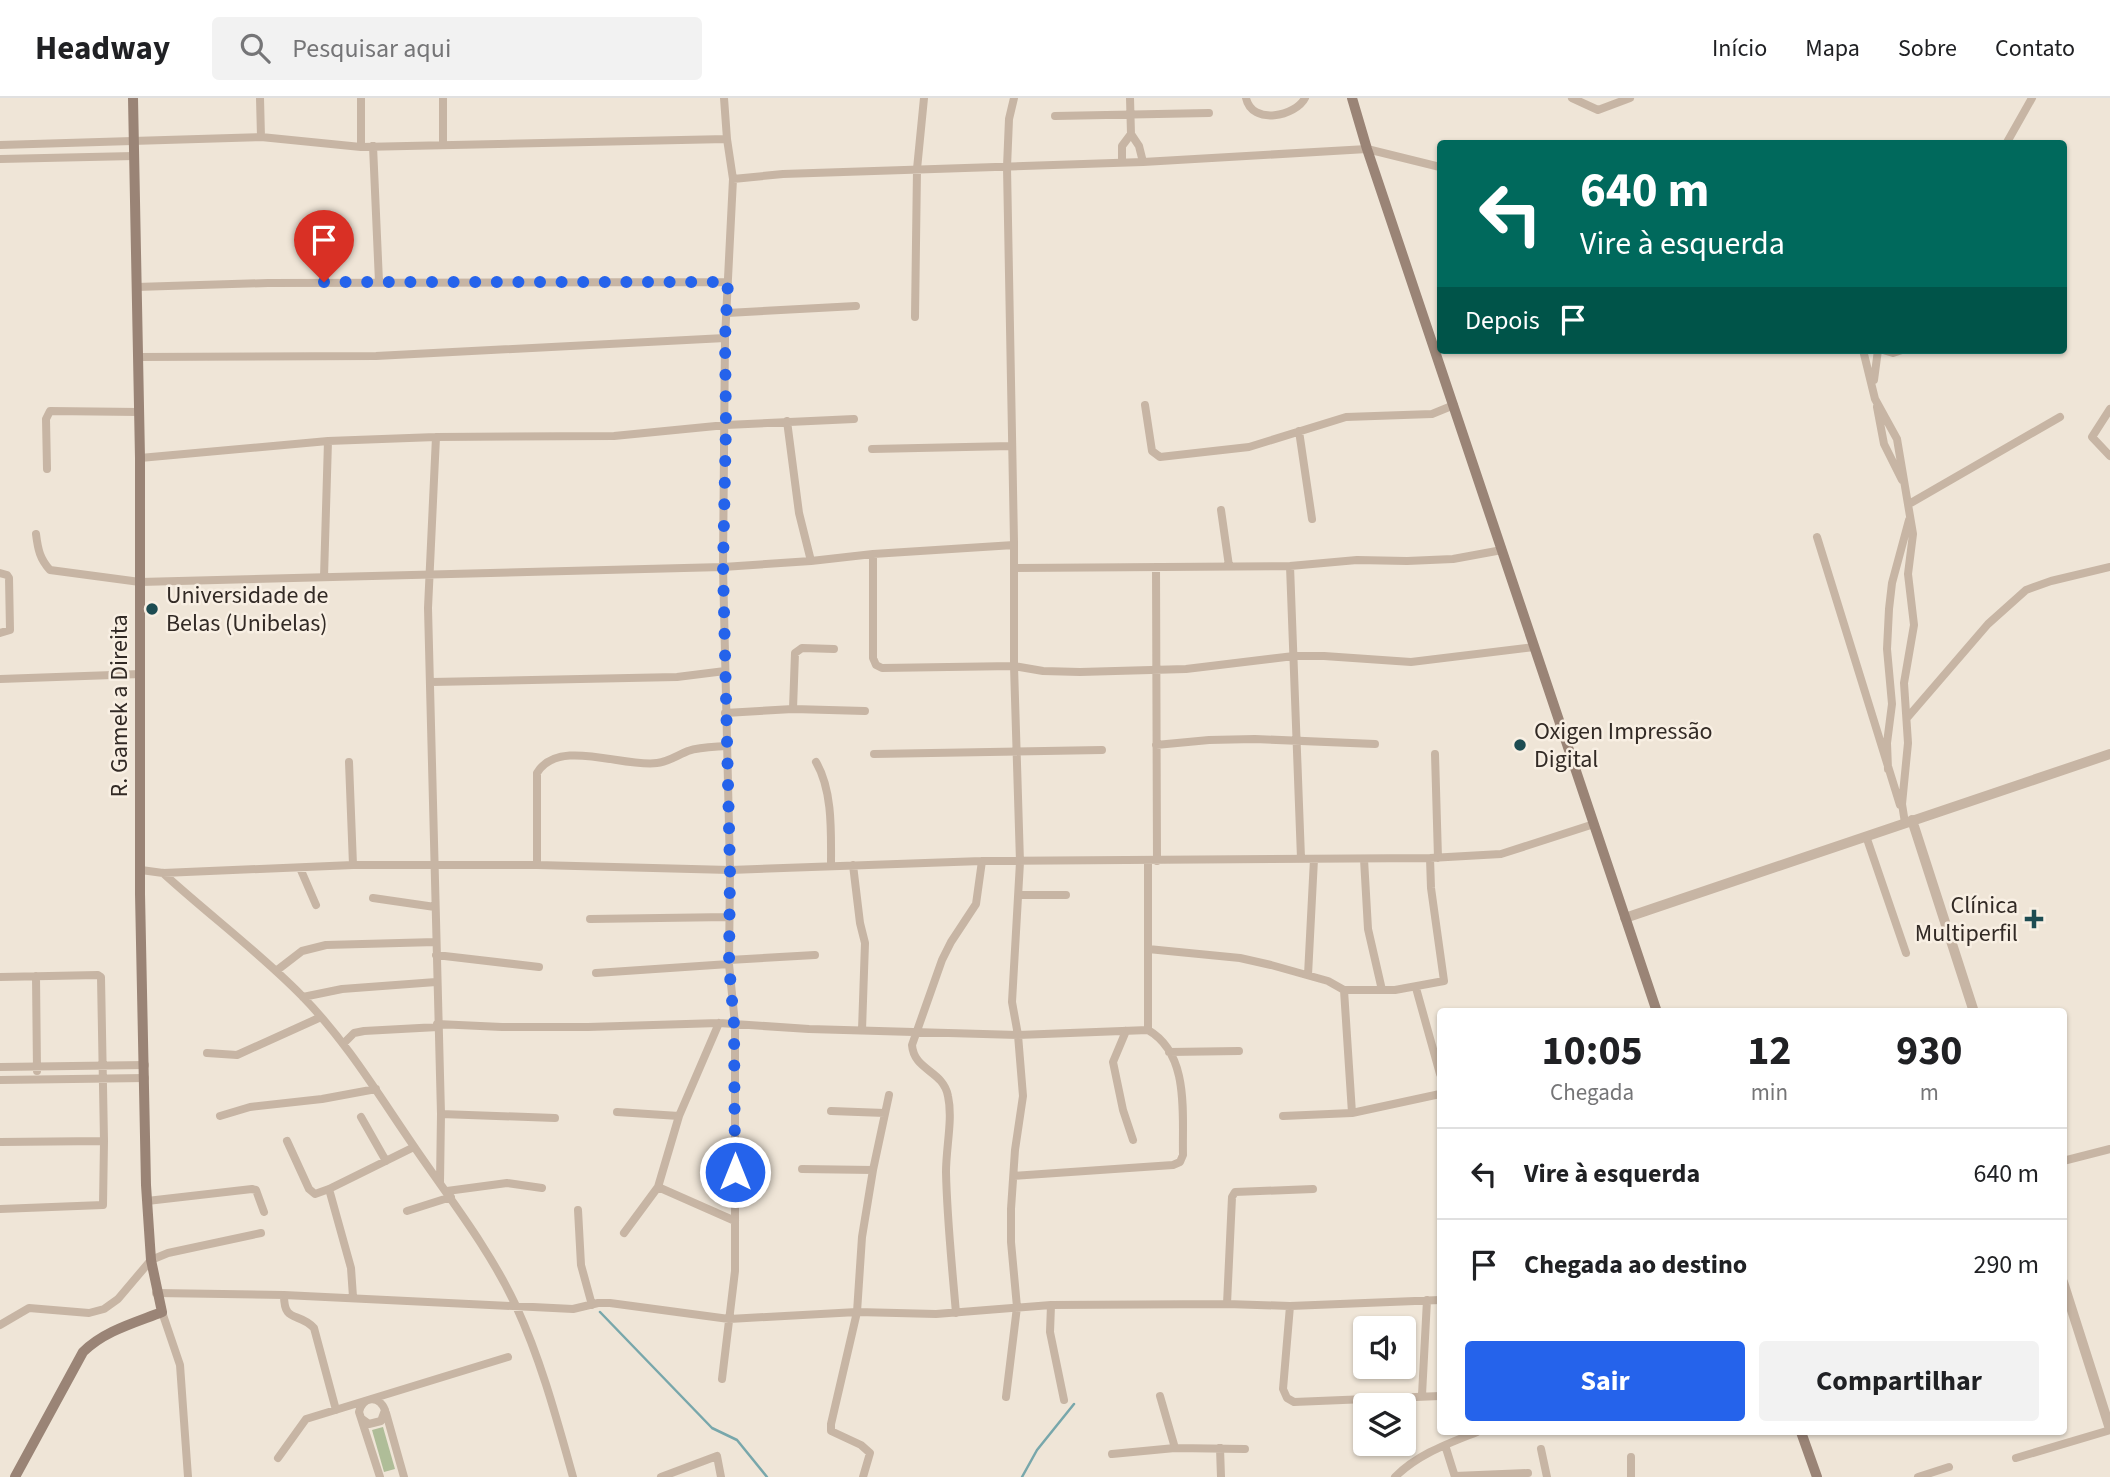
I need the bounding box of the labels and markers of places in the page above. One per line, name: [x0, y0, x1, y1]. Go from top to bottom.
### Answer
pin: [294, 210, 354, 282]
place label: Universidade de Belas (Unibelas): [166, 578, 328, 641]
marker: Universidade de Belas (Unibelas): [144, 601, 160, 617]
place label: Oxigen Impressão Digital: [1534, 714, 1713, 777]
marker: Oxigen Impressão Digital: [1512, 737, 1528, 753]
place label: Clínica Multiperfil: [1915, 888, 2018, 951]
marker: Clínica Multiperfil: [2024, 909, 2044, 929]

